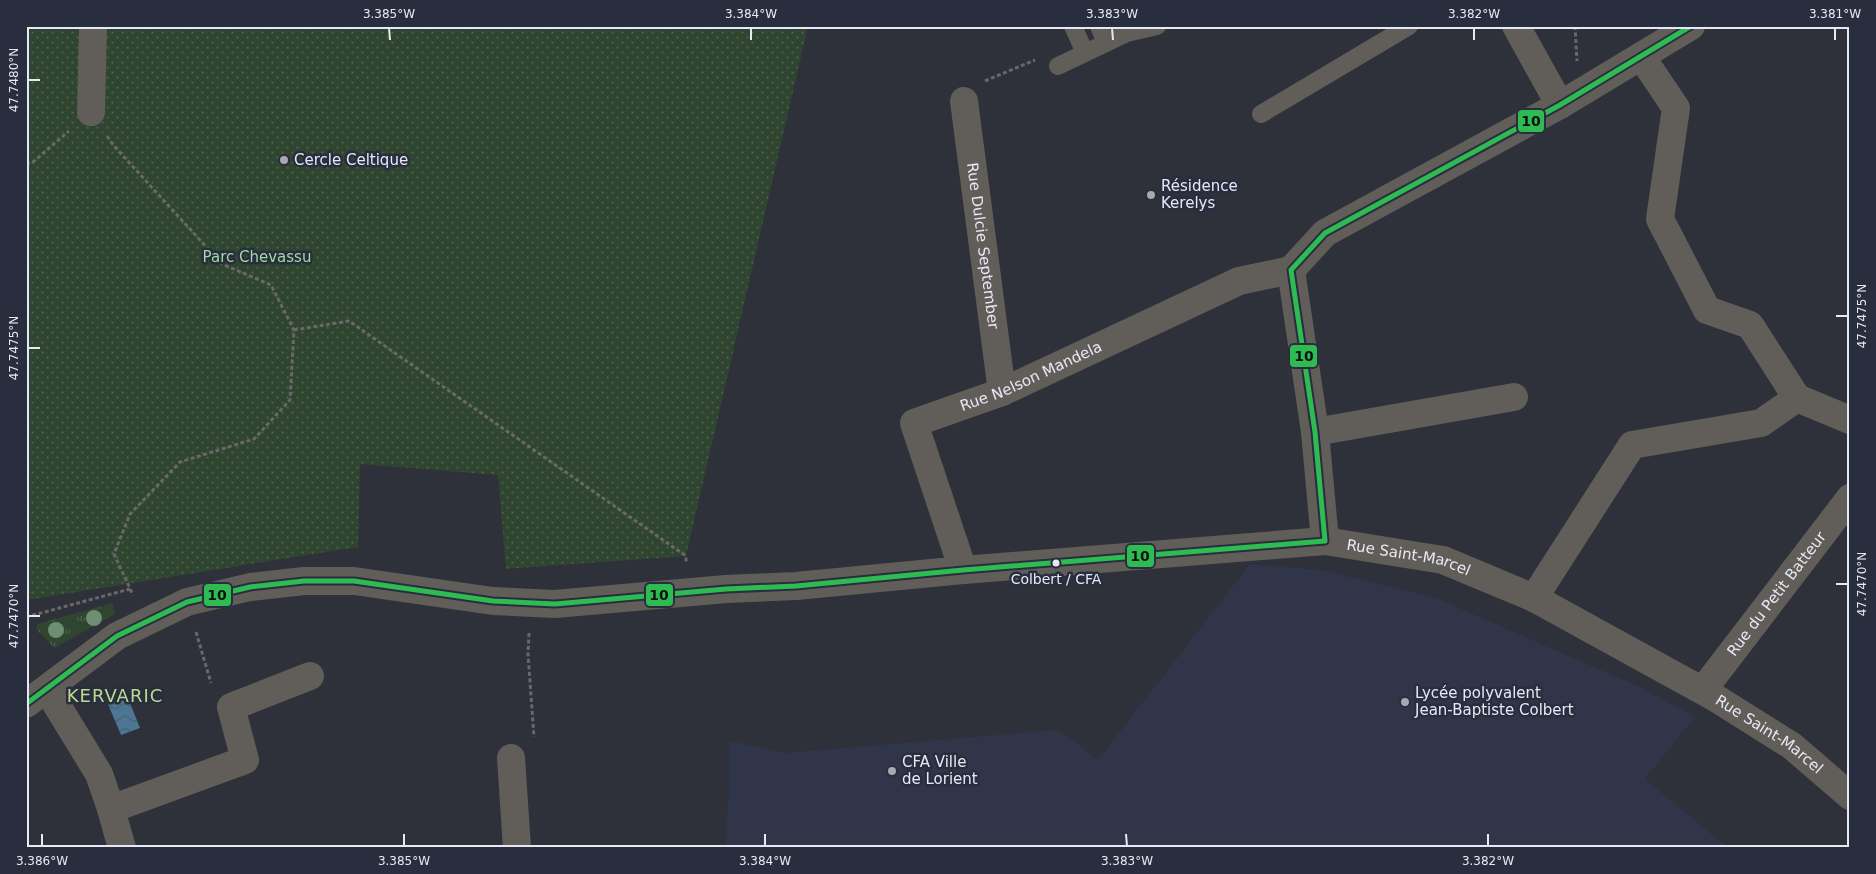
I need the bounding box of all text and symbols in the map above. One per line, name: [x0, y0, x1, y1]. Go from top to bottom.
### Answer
text: 3.385°W: [363, 7, 415, 21]
text: 3.384°W: [725, 7, 777, 21]
text: 3.383°W: [1086, 7, 1138, 21]
text: 3.382°W: [1448, 7, 1500, 21]
text: 3.381°W: [1809, 7, 1861, 21]
text: 47.7480°N: [7, 48, 21, 112]
line badge: 10: [1517, 109, 1545, 133]
text: 10: [1521, 113, 1541, 129]
place label: Cercle Celtique: [294, 151, 408, 169]
marker: Cercle Celtique: [278, 154, 290, 166]
street label: Rue Dulcie September: [963, 161, 1003, 331]
place label: Résidence Kerelys: [1161, 177, 1238, 212]
marker: Résidence Kerelys: [1145, 189, 1157, 201]
park label: Parc Chevassu: [203, 248, 311, 266]
text: 47.7475°N: [1855, 284, 1869, 348]
text: 47.7475°N: [7, 316, 21, 380]
street label: Rue Nelson Mandela: [958, 338, 1105, 415]
line badge: 10: [1289, 344, 1318, 368]
text: 10: [1294, 348, 1314, 364]
street label: Rue du Petit Batteur: [1723, 528, 1830, 660]
street label: Rue Saint-Marcel: [1345, 536, 1473, 580]
line badge: 10: [1126, 544, 1155, 568]
text: 10: [1130, 548, 1150, 564]
text: 47.7470°N: [1855, 552, 1869, 616]
marker: Colbert / CFA: [1051, 558, 1061, 568]
place label: Colbert / CFA: [1011, 571, 1102, 587]
line badge: 10: [203, 583, 232, 607]
line badge: 10: [645, 583, 674, 607]
text: 47.7470°N: [7, 584, 21, 648]
text: 10: [207, 587, 227, 603]
text: 10: [649, 587, 669, 603]
place label: Lycée polyvalent Jean-Baptiste Colbert: [1414, 684, 1574, 719]
district label: KERVARIC: [67, 685, 163, 706]
street label: Rue Saint-Marcel: [1712, 691, 1827, 778]
marker: Lycée polyvalent Jean-Baptiste Colbert: [1399, 696, 1411, 708]
place label: CFA Ville de Lorient: [902, 753, 978, 788]
marker: CFA Ville de Lorient: [886, 765, 898, 777]
text: 3.386°W: [16, 854, 68, 868]
text: 3.385°W: [378, 854, 430, 868]
text: 3.384°W: [739, 854, 791, 868]
text: 3.383°W: [1101, 854, 1153, 868]
text: 3.382°W: [1462, 854, 1514, 868]

